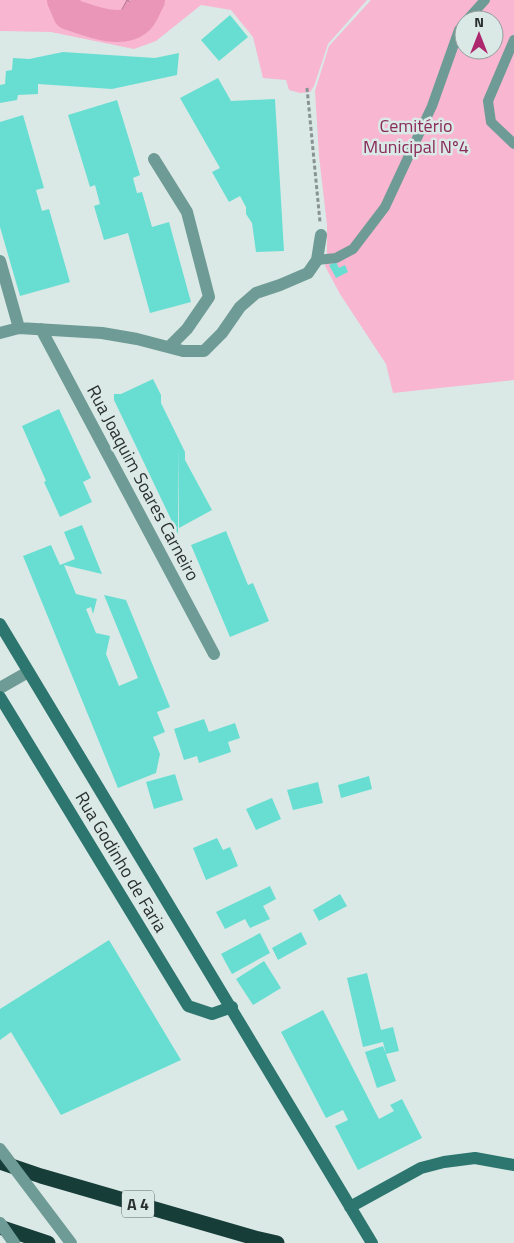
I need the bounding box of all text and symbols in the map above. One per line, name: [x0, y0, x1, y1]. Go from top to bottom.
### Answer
north arrow: [454, 10, 504, 60]
text: N: [474, 11, 484, 32]
park label: Cemitério Municipal Nº4: [363, 112, 469, 160]
street label: Rua Joaquim Soares Carneiro: [80, 380, 207, 585]
street label: Rua Godinho de Faria: [69, 786, 174, 937]
road number: A 4: [122, 1190, 154, 1218]

